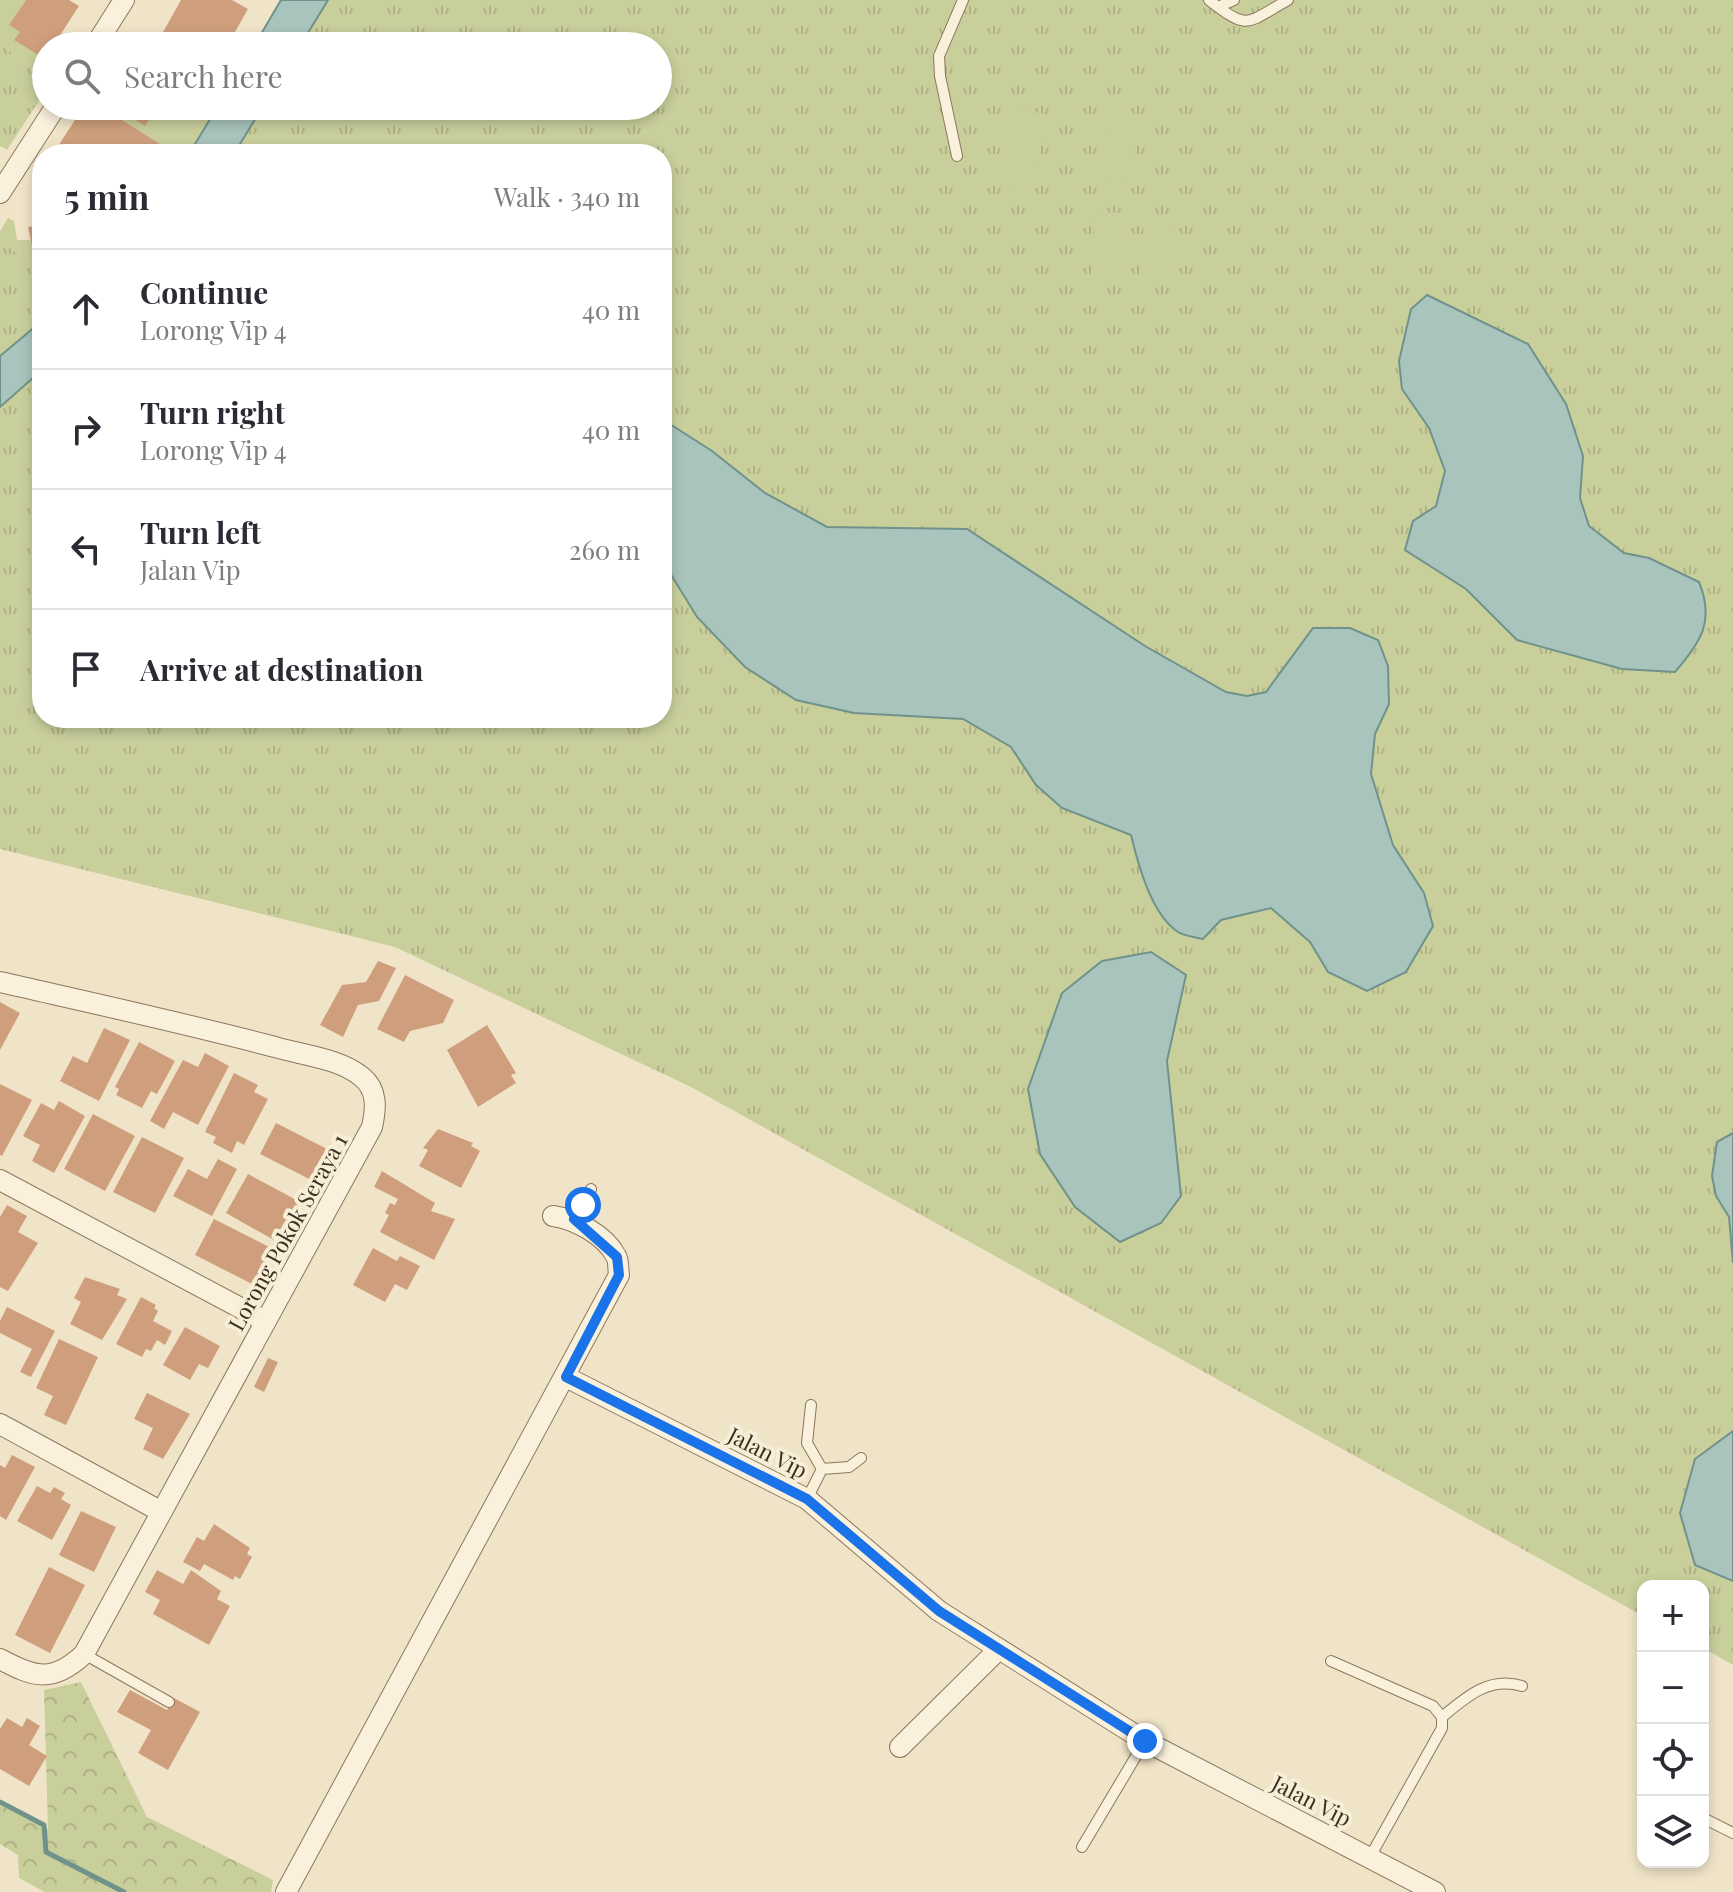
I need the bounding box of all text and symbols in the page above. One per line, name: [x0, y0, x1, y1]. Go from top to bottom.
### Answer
search box: [32, 32, 672, 120]
icon: search: [60, 54, 104, 98]
text: Search here: [124, 56, 283, 96]
text: 5 min: [64, 173, 149, 219]
text: Walk · 340 m: [494, 179, 640, 214]
text: Continue: [140, 272, 268, 312]
icon: ahead: [64, 287, 108, 331]
text: 40 m: [582, 292, 640, 327]
text: Lorong Vip 4: [140, 312, 287, 347]
text: Turn right: [140, 392, 285, 432]
icon: right: [64, 407, 108, 451]
text: 40 m: [582, 412, 640, 447]
text: Lorong Vip 4: [140, 432, 287, 467]
text: Turn left: [140, 512, 261, 552]
icon: left: [64, 527, 108, 571]
text: 260 m: [569, 532, 640, 567]
text: Jalan Vip: [140, 552, 241, 587]
icon: arrive: [64, 647, 108, 691]
text: Arrive at destination: [140, 649, 423, 689]
street label: Lorong Pokok Seraya 1: [220, 1128, 354, 1336]
route start: [565, 1187, 601, 1223]
street label: Jalan Vip: [722, 1419, 813, 1485]
map controls: [1637, 1580, 1709, 1868]
button: +: [1637, 1580, 1709, 1652]
button: −: [1637, 1652, 1709, 1724]
route end: [1127, 1723, 1163, 1759]
button: locate: [1637, 1724, 1709, 1796]
street label: Jalan Vip: [1266, 1767, 1357, 1833]
button: layers: [1637, 1796, 1709, 1868]

